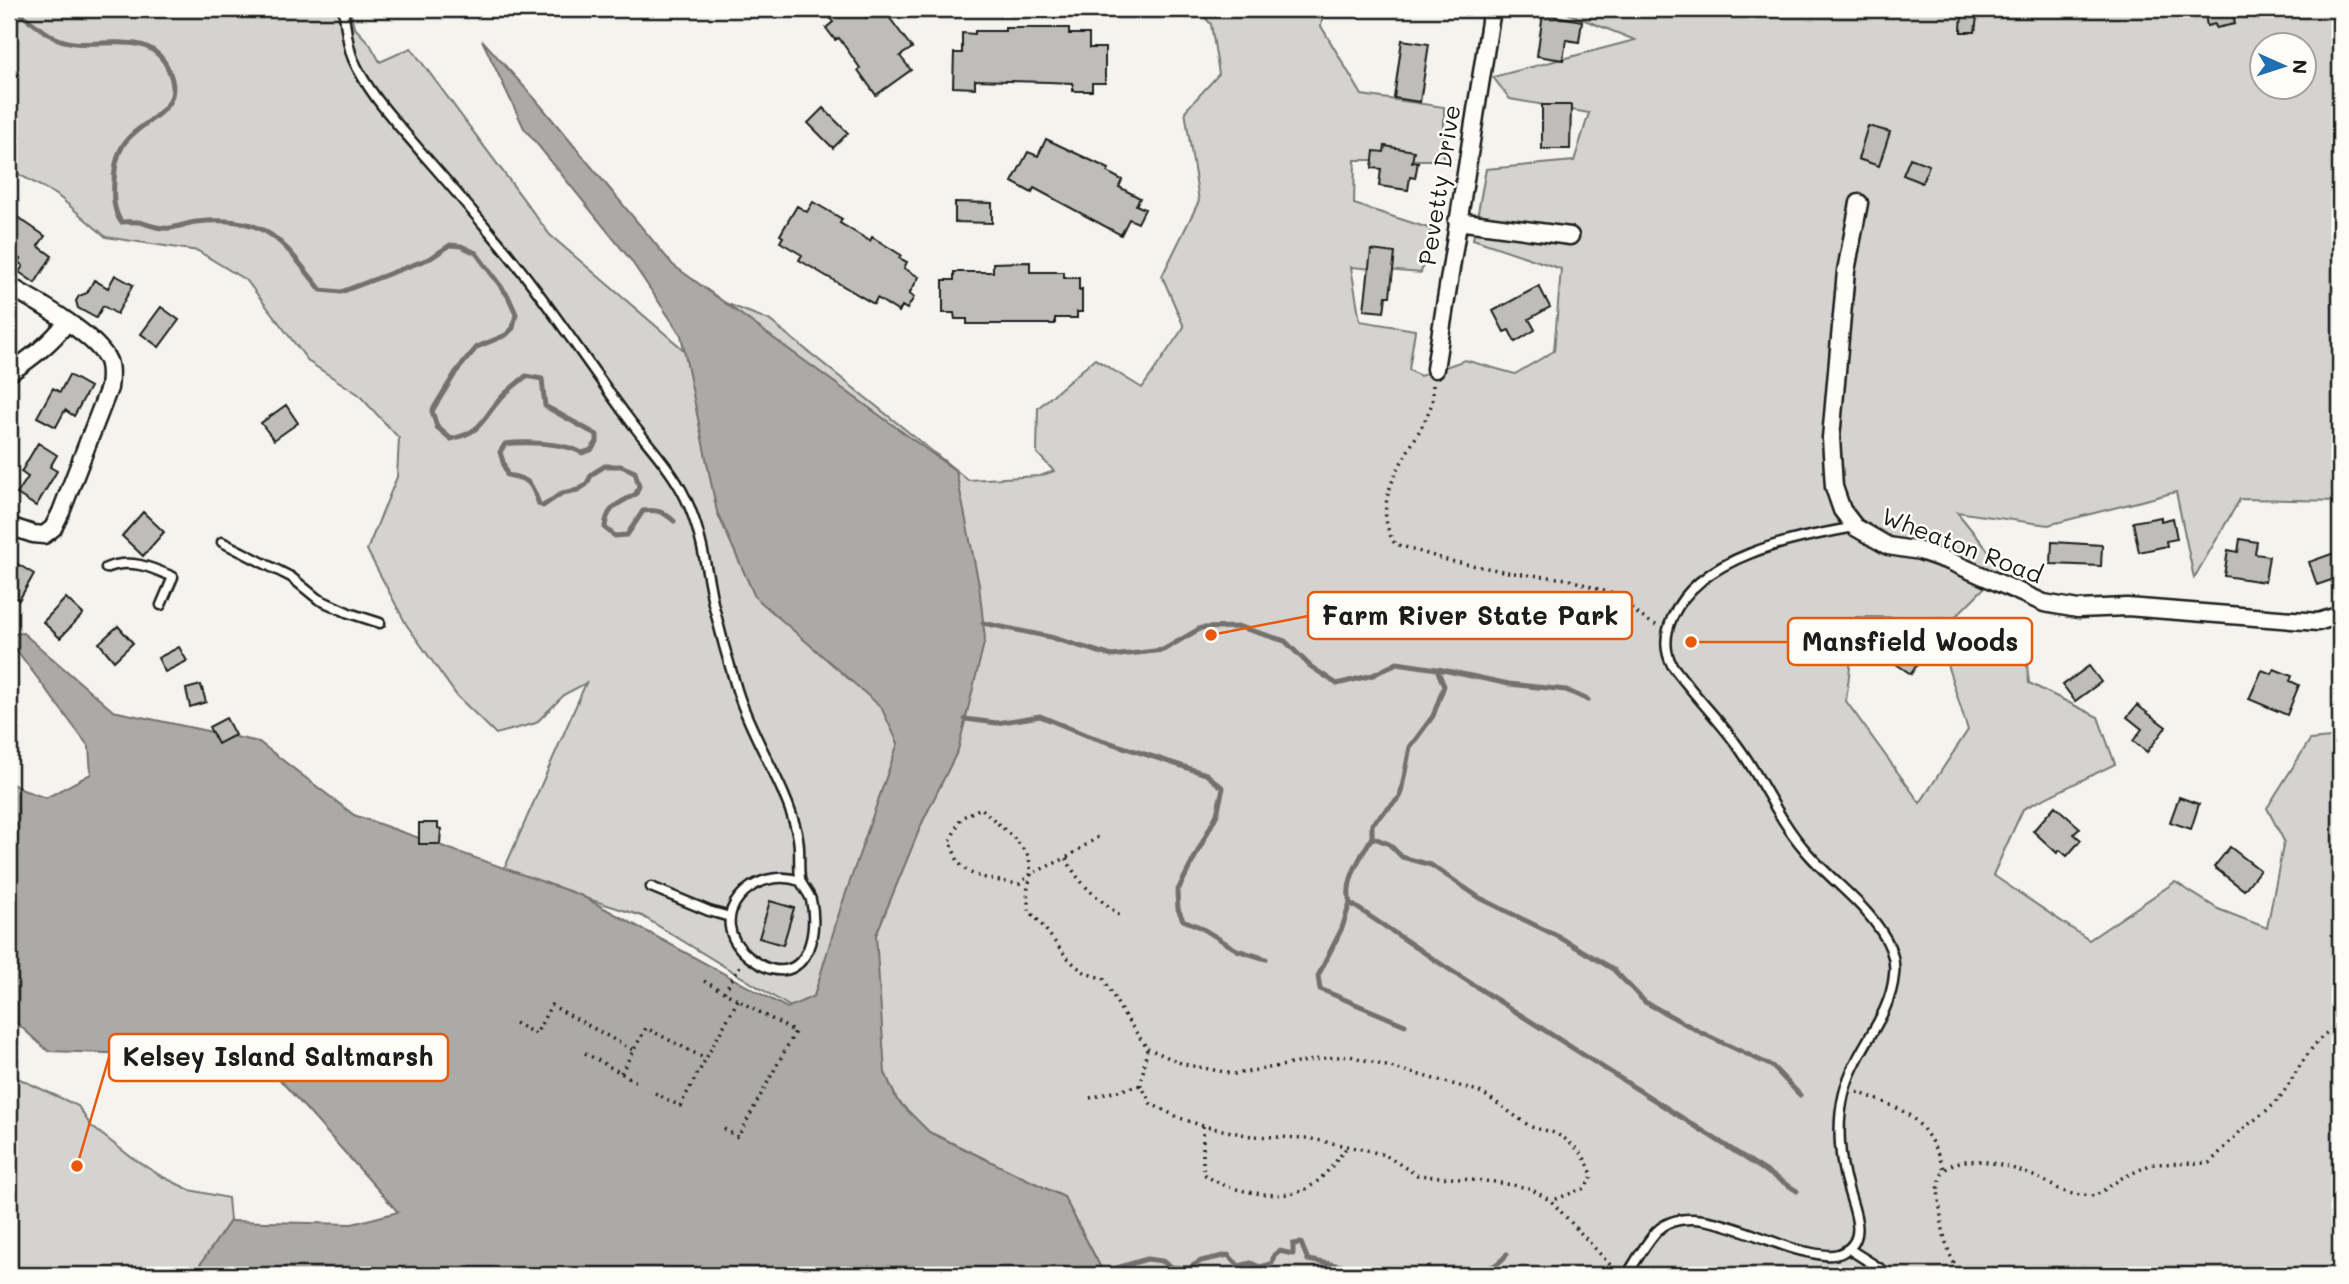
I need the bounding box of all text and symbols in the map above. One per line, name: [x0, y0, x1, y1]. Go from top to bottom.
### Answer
north arrow: [2248, 32, 2318, 102]
text: N: [2288, 59, 2313, 75]
street label: Pevetty Drive: [1411, 102, 1466, 267]
street label: Wheaton Road: [1878, 500, 2047, 590]
callout: Farm River State Park: [1308, 592, 1632, 639]
text: Farm River State Park: [1322, 598, 1618, 632]
callout: Mansfield Woods: [1788, 618, 2032, 665]
text: Mansfield Woods: [1802, 624, 2018, 658]
callout: Kelsey Island Saltmarsh: [109, 1034, 448, 1081]
text: Kelsey Island Saltmarsh: [123, 1039, 433, 1073]

